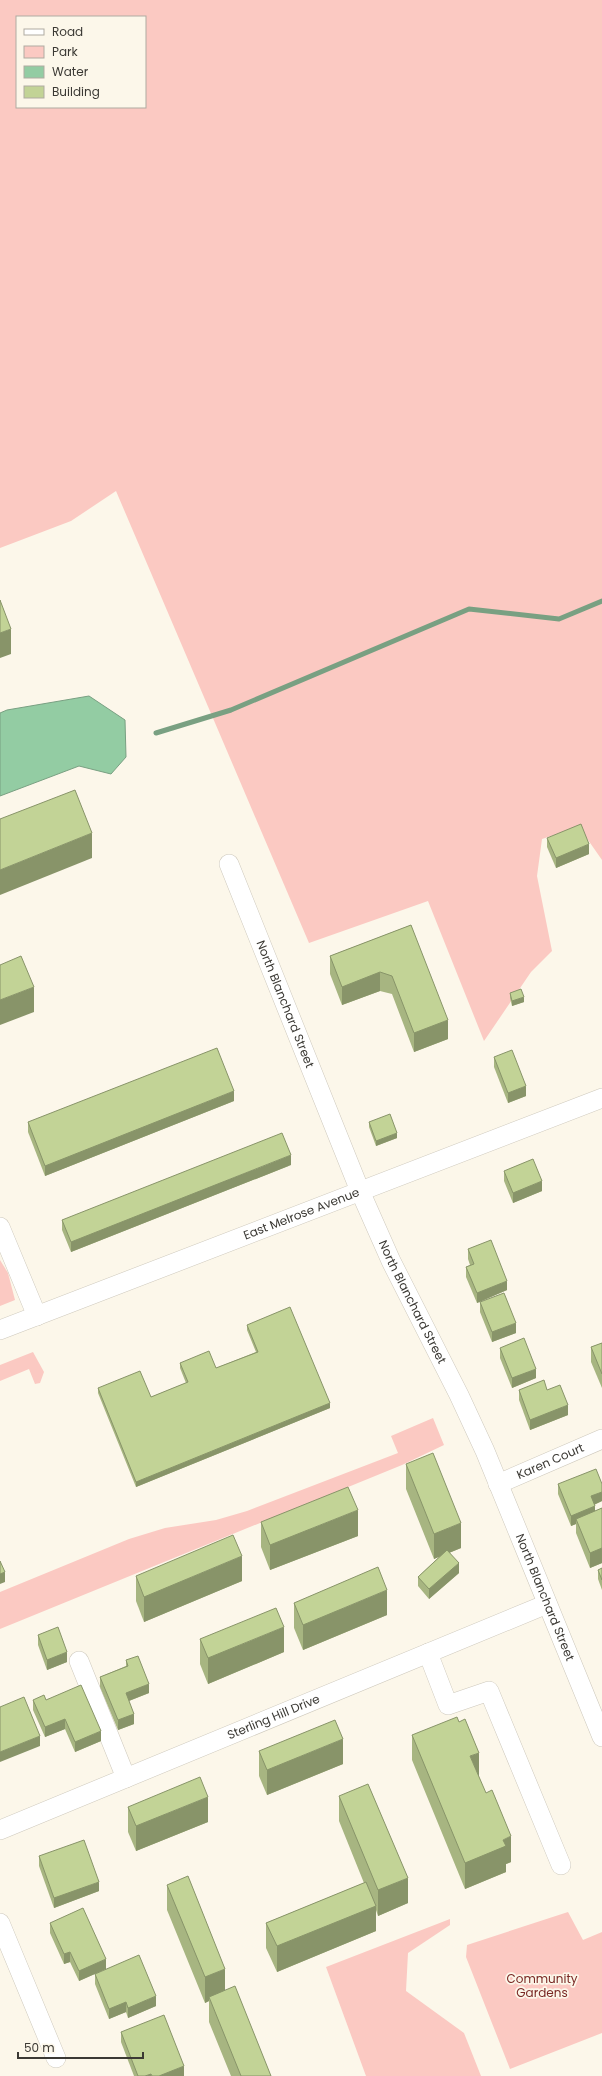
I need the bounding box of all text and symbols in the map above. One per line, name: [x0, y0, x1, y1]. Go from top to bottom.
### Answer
legend: [16, 16, 146, 108]
text: Road: [52, 23, 83, 40]
text: Park: [52, 43, 79, 60]
text: Water: [52, 63, 89, 80]
text: Building: [52, 83, 100, 100]
street label: North Blanchard Street: [252, 938, 319, 1070]
street label: East Melrose Avenue: [241, 1183, 362, 1243]
street label: North Blanchard Street: [375, 1237, 451, 1367]
street label: Karen Court: [514, 1439, 586, 1483]
street label: North Blanchard Street: [512, 1531, 579, 1663]
street label: Sterling Hill Drive: [224, 1690, 322, 1743]
park label: Community Gardens: [506, 1970, 578, 2001]
scale bar: [18, 2034, 143, 2060]
text: 50 m: [24, 2039, 55, 2056]

